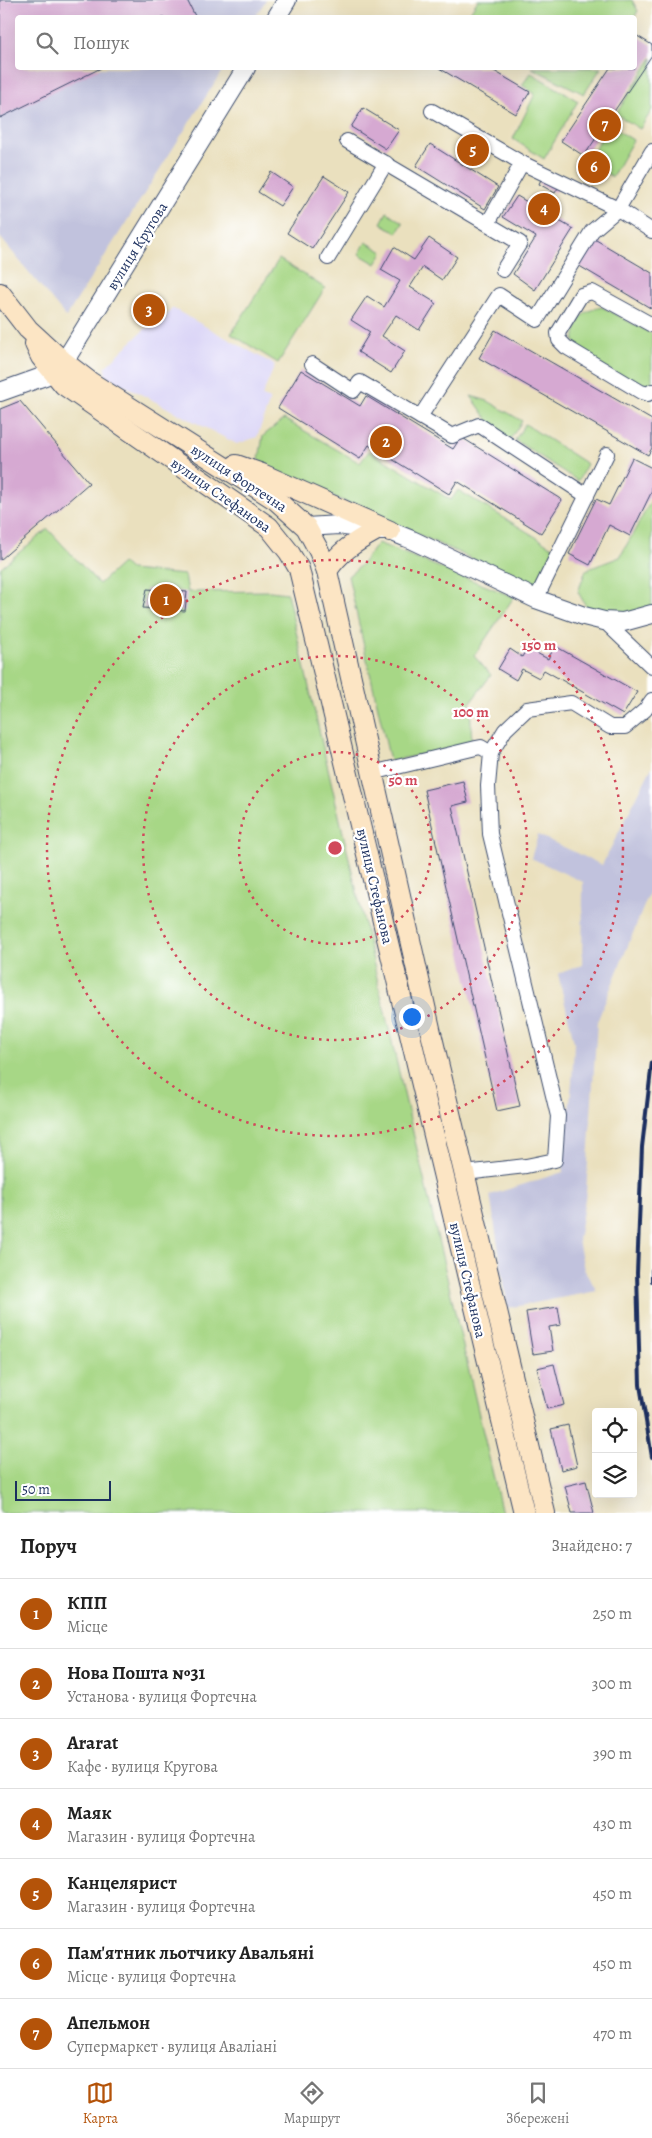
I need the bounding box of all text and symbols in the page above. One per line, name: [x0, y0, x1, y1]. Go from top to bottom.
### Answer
search box: [15, 15, 637, 70]
icon: search: [33, 29, 61, 57]
text: Пошук: [73, 30, 130, 56]
pin: 7: [589, 106, 621, 144]
pin: 5: [457, 131, 489, 169]
pin: 6: [578, 148, 610, 186]
pin: 4: [528, 190, 560, 228]
street label: вулиця Кругова: [102, 198, 172, 294]
pin: 3: [133, 291, 165, 329]
pin: 2: [370, 423, 402, 461]
street label: вулиця Фортечна: [187, 439, 291, 517]
street label: вулиця Стефанова: [167, 453, 275, 537]
pin: 1: [150, 581, 182, 619]
text: 150 m: [522, 635, 557, 655]
text: 100 m: [453, 702, 489, 722]
text: 50 m: [388, 770, 418, 790]
street label: вулиця Стефанова: [352, 826, 398, 946]
centre of rings: [326, 839, 344, 857]
your location: [399, 1004, 425, 1030]
street label: вулиця Стефанова: [445, 1220, 491, 1340]
map controls: [592, 1408, 637, 1498]
button: locate: [592, 1408, 637, 1453]
button: layers: [592, 1453, 637, 1498]
scale bar: [15, 1478, 111, 1501]
text: 50 m: [22, 1480, 50, 1499]
text: Поруч: [20, 1532, 77, 1560]
text: Знайдено: 7: [551, 1535, 632, 1557]
text: КПП: [67, 1590, 107, 1616]
text: 1: [33, 1603, 39, 1625]
text: 250 m: [593, 1603, 632, 1625]
text: Місце: [67, 1616, 108, 1638]
text: Нова Пошта №31: [67, 1660, 205, 1686]
text: 2: [32, 1673, 40, 1695]
text: 300 m: [592, 1673, 632, 1695]
text: Установа · вулиця Фортечна: [67, 1686, 257, 1708]
text: Ararat: [67, 1730, 118, 1756]
text: 3: [33, 1743, 39, 1765]
text: 390 m: [593, 1743, 632, 1765]
text: Кафе · вулиця Кругова: [67, 1756, 218, 1778]
text: Маяк: [67, 1800, 112, 1826]
text: 4: [32, 1813, 40, 1835]
text: 430 m: [593, 1813, 632, 1835]
text: Магазин · вулиця Фортечна: [67, 1826, 255, 1848]
text: Канцелярист: [67, 1870, 177, 1896]
text: 5: [33, 1883, 39, 1905]
text: 450 m: [593, 1883, 632, 1905]
text: Магазин · вулиця Фортечна: [67, 1896, 255, 1918]
text: Пам'ятник льотчику Авальяні: [67, 1940, 314, 1966]
text: 6: [32, 1953, 40, 1975]
text: 450 m: [593, 1953, 632, 1975]
text: Місце · вулиця Фортечна: [67, 1966, 236, 1988]
text: Апельмон: [67, 2010, 150, 2036]
text: 7: [33, 2023, 39, 2045]
text: 470 m: [593, 2023, 632, 2045]
text: Супермаркет · вулиця Аваліані: [67, 2036, 277, 2058]
tab: Карта: [83, 2079, 118, 2128]
tab: Маршрут: [284, 2079, 340, 2128]
tab: Збережені: [506, 2079, 569, 2128]

